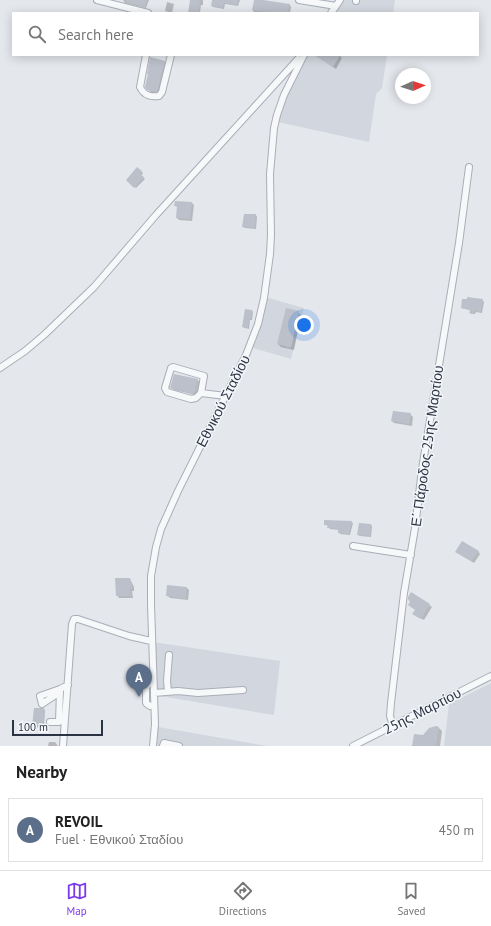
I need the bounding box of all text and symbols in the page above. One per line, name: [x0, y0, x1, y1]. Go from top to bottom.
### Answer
search box: [12, 12, 479, 56]
icon: search: [26, 23, 48, 45]
text: Search here: [58, 25, 134, 44]
north arrow: [395, 68, 431, 104]
your location: [294, 315, 314, 335]
street label: Εθνικού Σταδίου: [192, 352, 254, 450]
street label: Ε΄ Πάροδος 25ης Μαρτίου: [407, 364, 447, 528]
pin: A: [126, 664, 152, 697]
street label: 25ης Μαρτίου: [380, 684, 464, 738]
scale bar: [12, 718, 103, 737]
text: 100 m: [18, 720, 48, 734]
text: Nearby: [16, 761, 67, 783]
text: REVOIL: [55, 812, 102, 831]
text: A: [26, 822, 34, 839]
text: 450 m: [439, 822, 474, 839]
text: Fuel · Εθνικού Σταδίου: [55, 831, 183, 848]
tab: Map: [66, 880, 88, 918]
tab: Directions: [219, 880, 266, 918]
tab: Saved: [397, 880, 425, 918]

